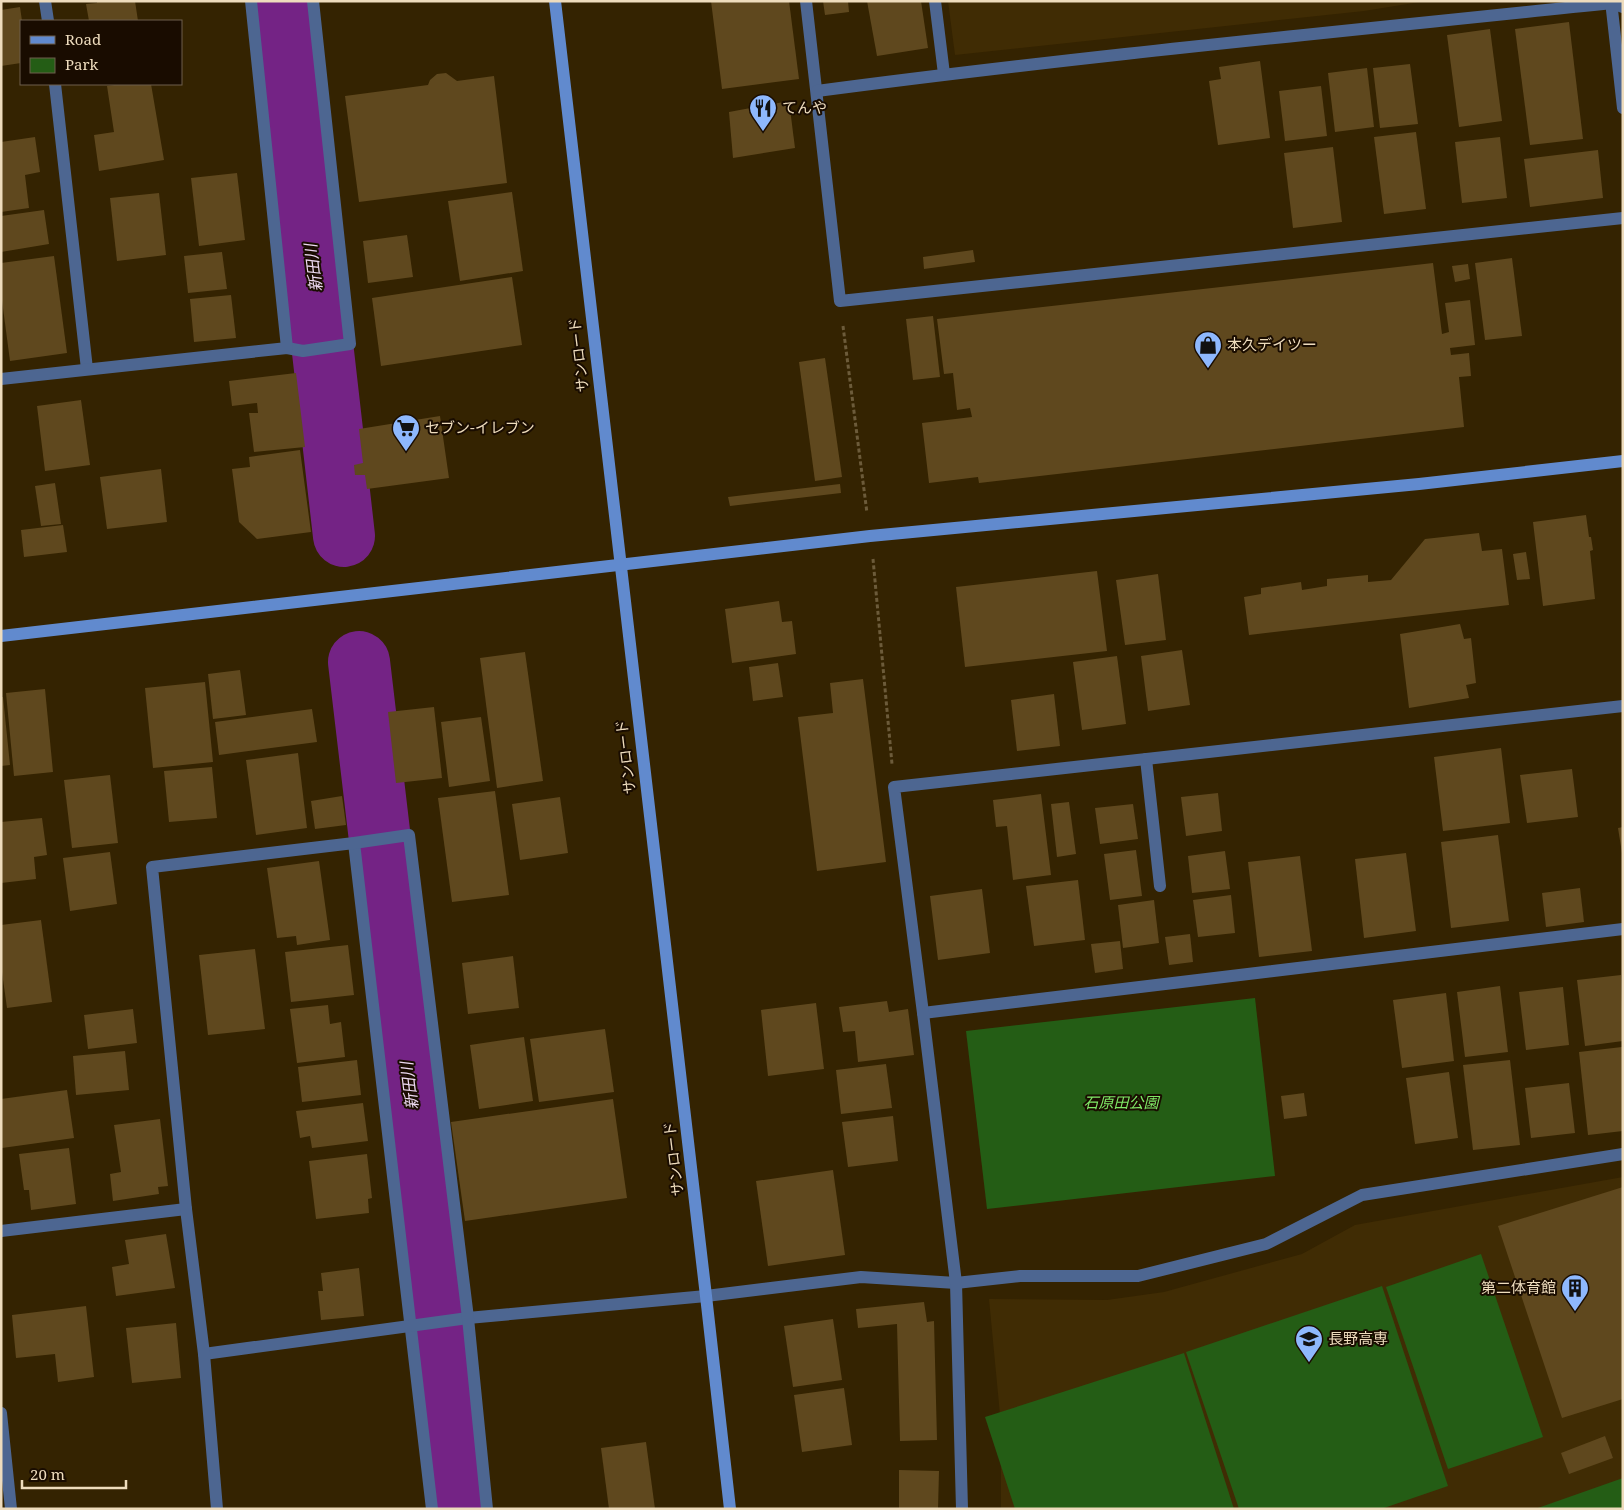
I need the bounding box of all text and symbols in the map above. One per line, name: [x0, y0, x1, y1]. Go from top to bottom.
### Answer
legend: [20, 20, 182, 85]
text: Road: [65, 29, 101, 49]
text: Park: [65, 54, 99, 74]
restaurant icon: てんや: [748, 93, 778, 132]
place label: てんや: [782, 97, 827, 117]
water label: 新田川: [299, 241, 327, 293]
street label: サンロード: [564, 317, 593, 394]
shop icon: 本久デイツー: [1193, 330, 1223, 369]
place label: 本久デイツー: [1227, 334, 1317, 354]
supermarket icon: セブン-イレブン: [391, 413, 421, 452]
place label: セブン-イレブン: [425, 417, 535, 437]
street label: サンロード: [611, 719, 640, 796]
water label: 新田川: [395, 1059, 423, 1111]
park label: 石原田公園: [1083, 1092, 1160, 1112]
street label: サンロード: [659, 1121, 688, 1198]
building icon: 第二体育館: [1560, 1273, 1590, 1312]
place label: 第二体育館: [1481, 1277, 1556, 1297]
school or university icon: 長野高専: [1294, 1324, 1324, 1363]
place label: 長野高専: [1328, 1328, 1388, 1348]
scale bar: [22, 1458, 126, 1490]
text: 20 m: [30, 1464, 65, 1484]

